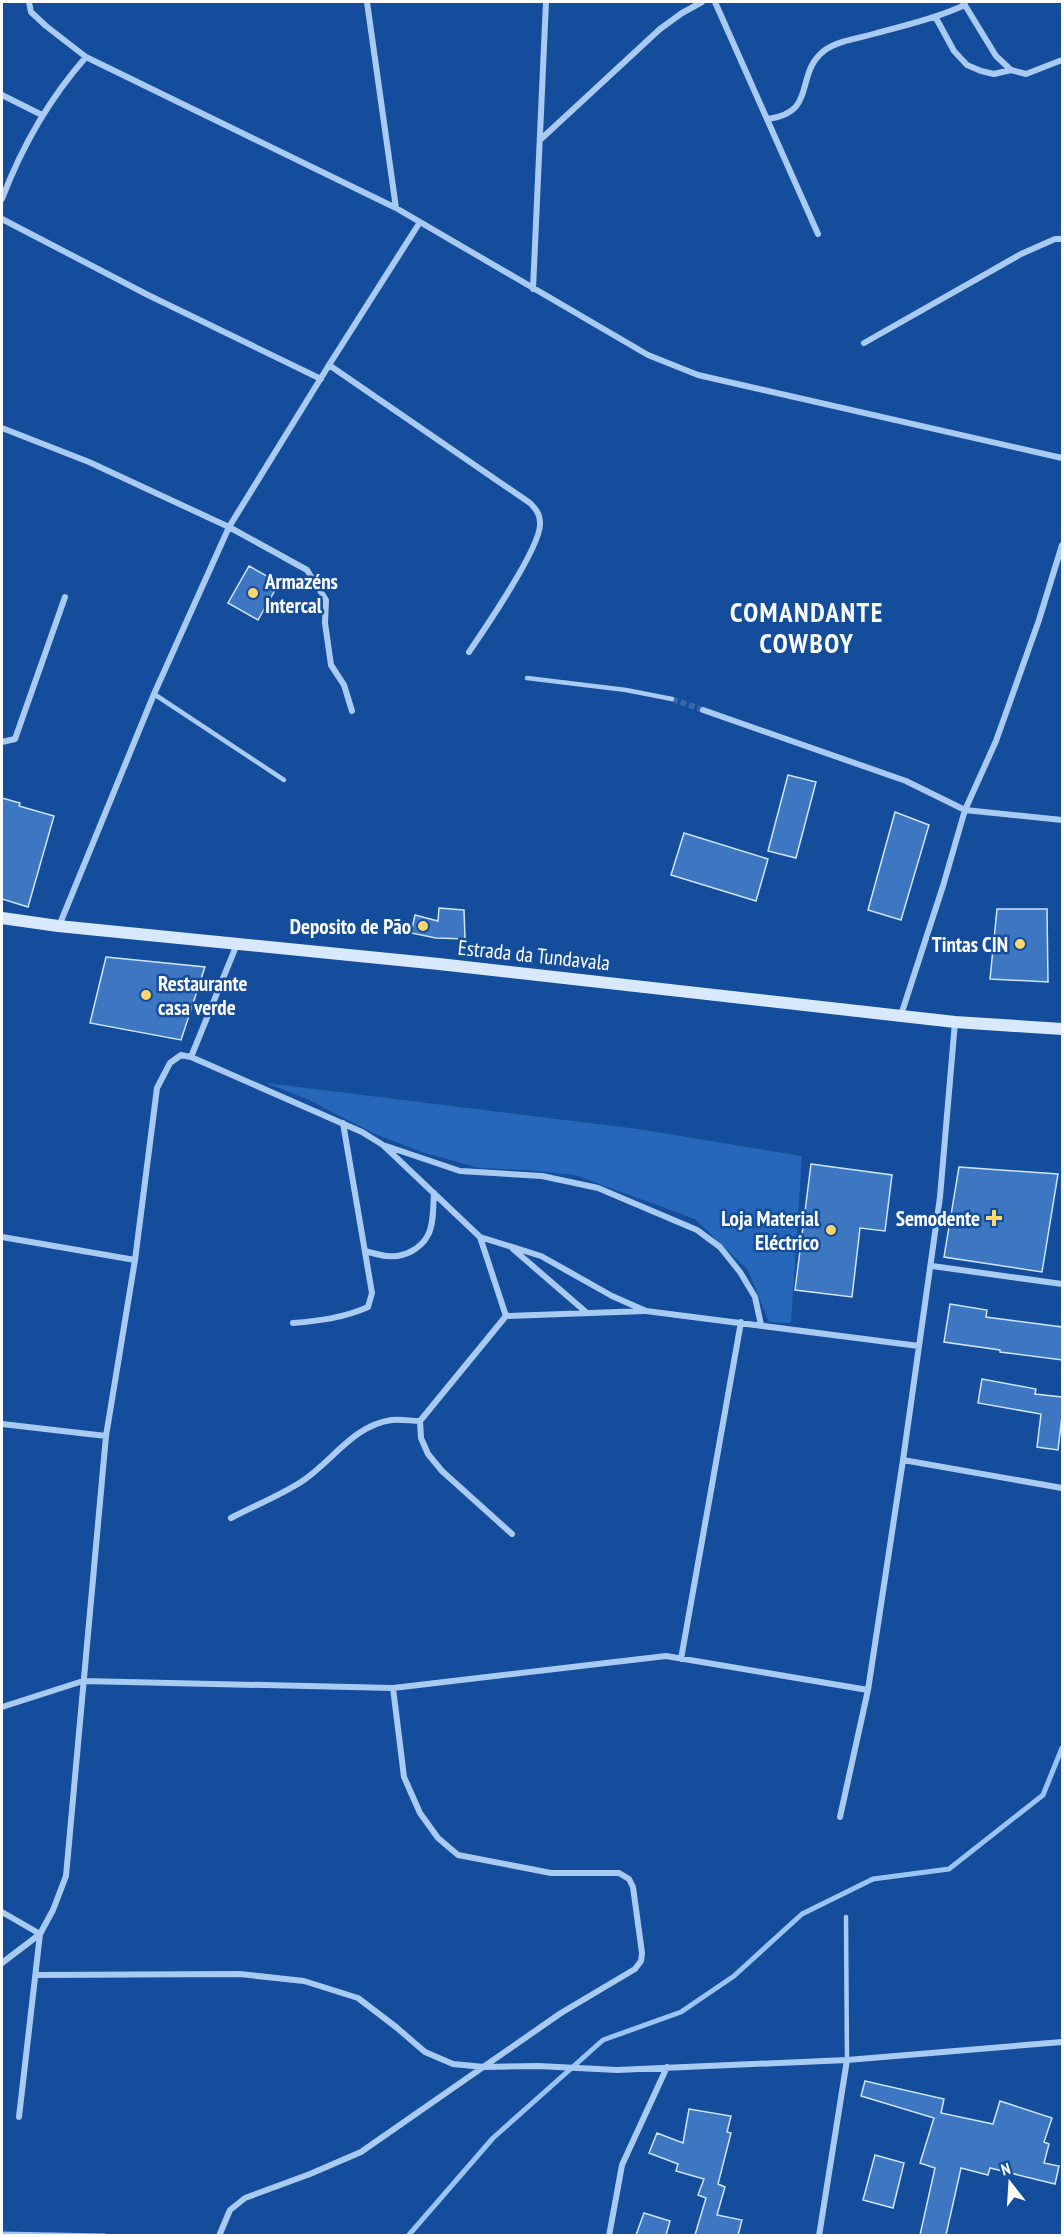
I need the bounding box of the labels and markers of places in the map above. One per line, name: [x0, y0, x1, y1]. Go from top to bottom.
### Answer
place label: Armazéns Intercal: [264, 568, 338, 619]
marker: Armazéns Intercal: [246, 586, 260, 600]
place label: Deposito de Pão: [290, 913, 411, 940]
marker: Deposito de Pão: [416, 919, 430, 933]
place label: Tintas CIN: [932, 931, 1008, 958]
marker: Tintas CIN: [1013, 937, 1027, 951]
place label: Restaurante casa verde: [158, 970, 248, 1021]
marker: Restaurante casa verde: [139, 988, 153, 1002]
place label: Loja Material Eléctrico: [721, 1205, 820, 1256]
place label: Semodente: [896, 1205, 980, 1232]
marker: Semodente: [985, 1209, 1003, 1227]
marker: Loja Material Eléctrico: [824, 1223, 838, 1237]

